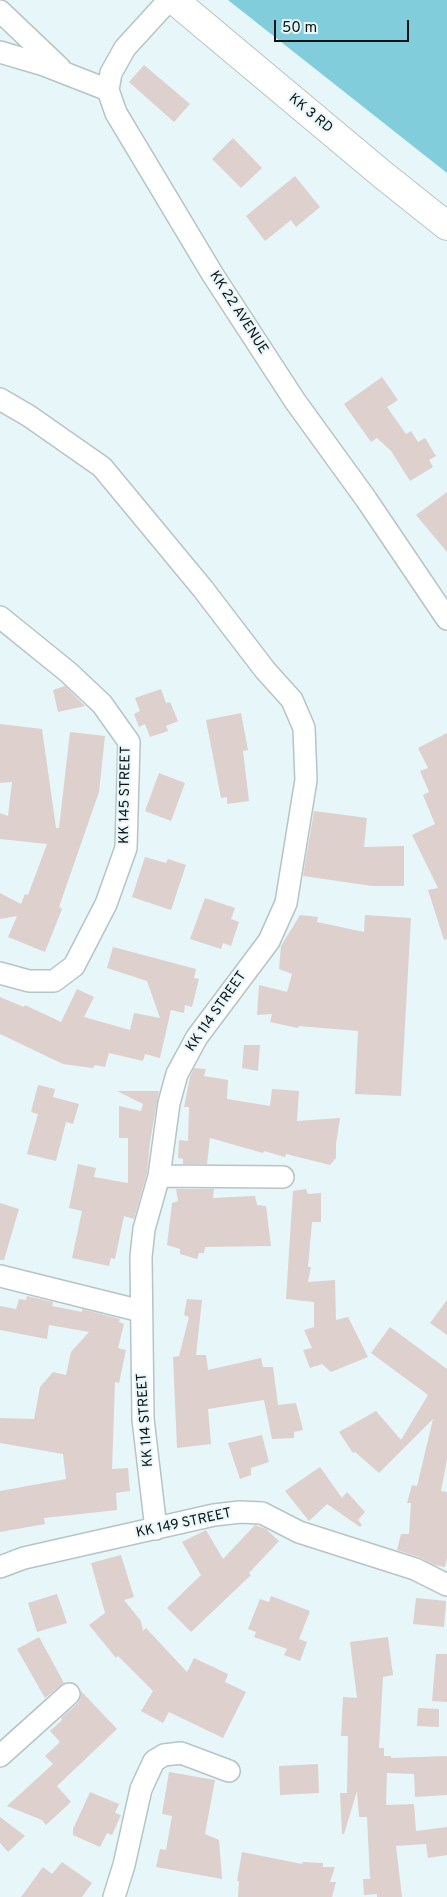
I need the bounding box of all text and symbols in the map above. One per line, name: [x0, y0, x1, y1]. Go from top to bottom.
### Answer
scale bar: [277, 10, 412, 42]
text: 50 m: [282, 19, 317, 38]
street label: KK 3 RD: [285, 91, 335, 137]
street label: KK 22 AVENUE: [205, 268, 271, 358]
street label: KK 145 STREET: [117, 746, 135, 844]
street label: KK 114 STREET: [183, 969, 251, 1055]
street label: KK 114 STREET: [134, 1372, 158, 1468]
street label: KK 149 STREET: [135, 1506, 233, 1542]

